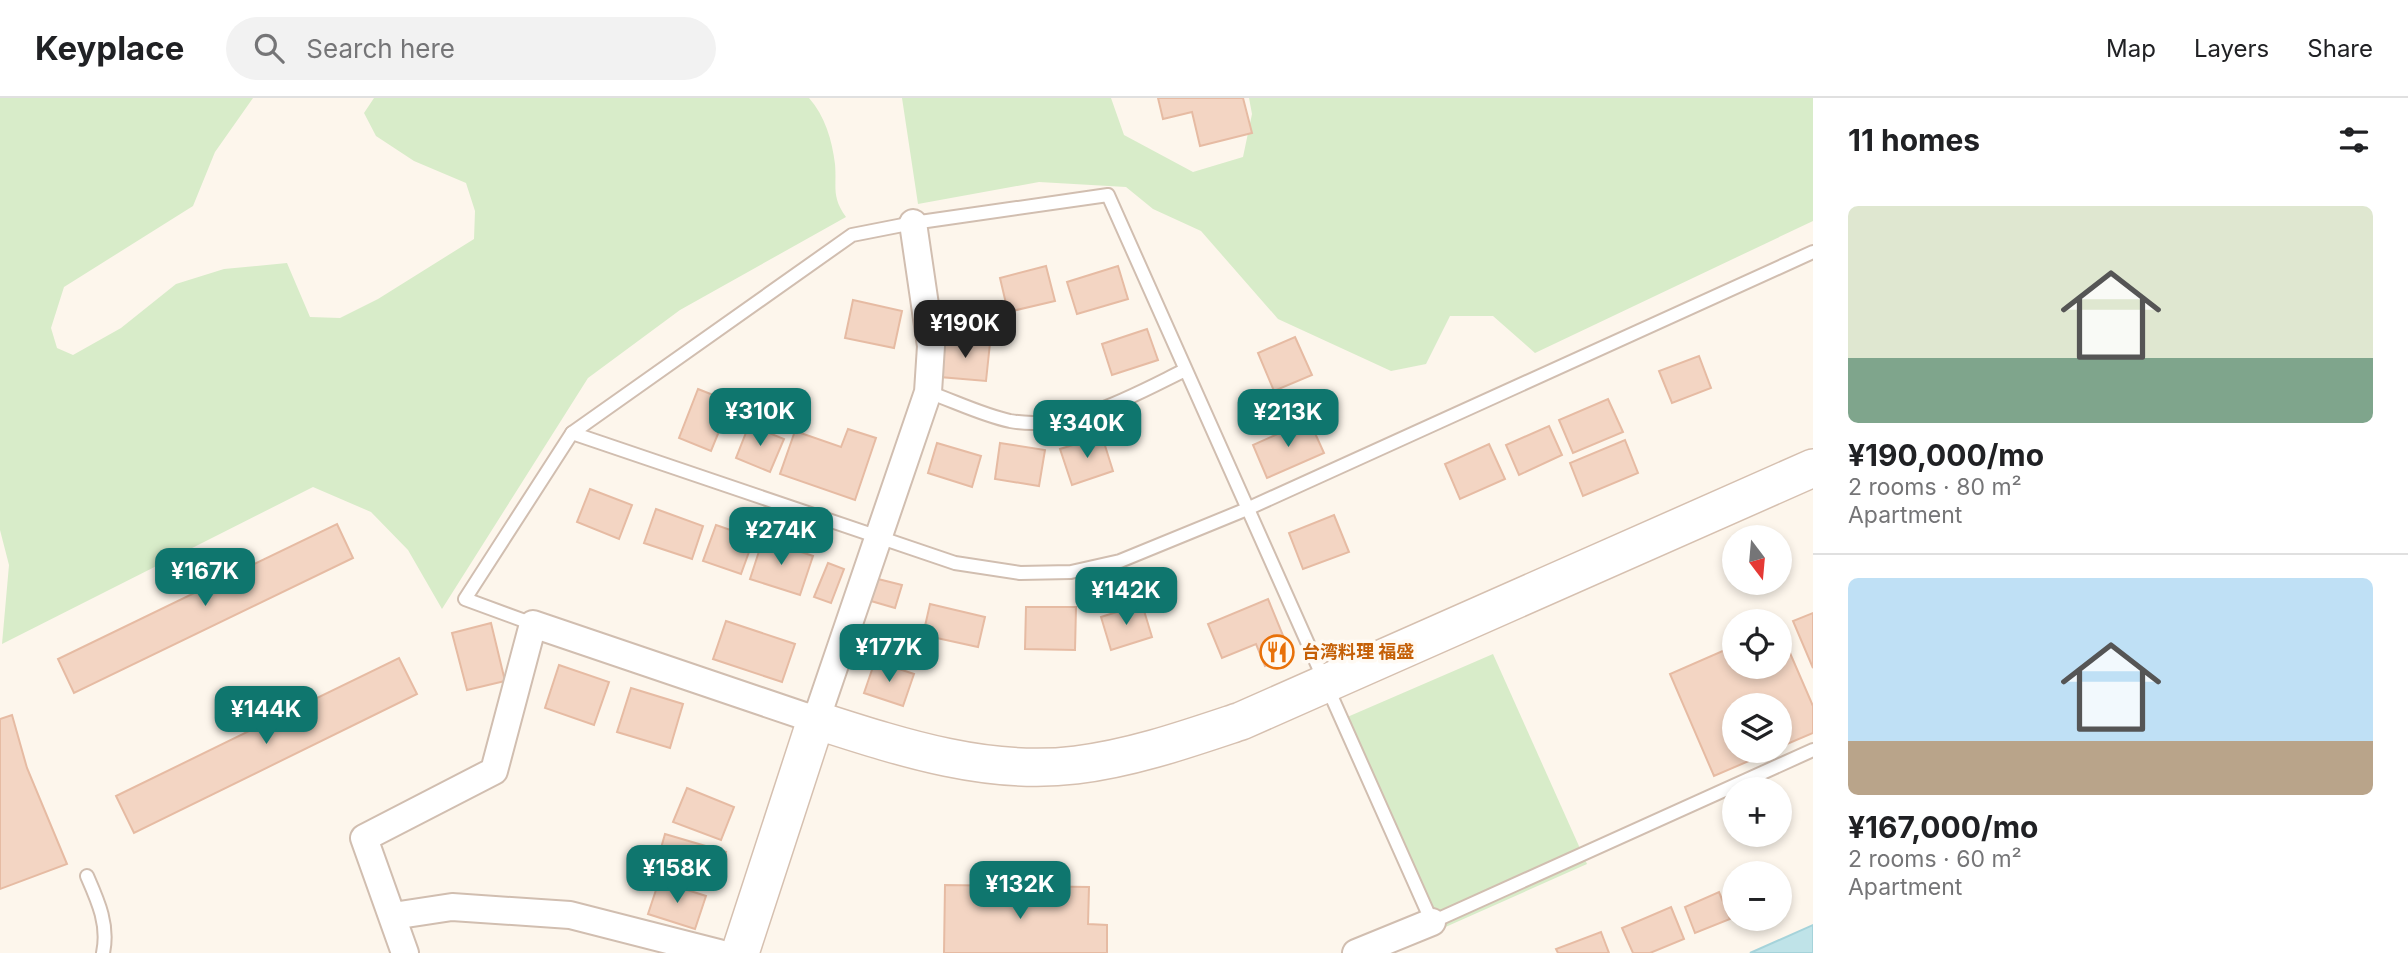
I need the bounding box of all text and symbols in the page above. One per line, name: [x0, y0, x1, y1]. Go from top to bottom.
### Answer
search box: [226, 17, 716, 80]
text: Keyplace: [35, 28, 184, 68]
icon: search: [250, 29, 288, 67]
text: Search here: [306, 33, 455, 64]
text: Map: [2106, 34, 2156, 63]
text: Layers: [2194, 34, 2269, 63]
text: Share: [2307, 34, 2373, 63]
icon: filters: [2335, 121, 2373, 159]
text: 11 homes: [1848, 122, 1980, 158]
icon: home: [2048, 252, 2174, 378]
pin: ¥190K: [916, 300, 1014, 360]
text: ¥190K: [930, 309, 1000, 337]
pin: ¥310K: [711, 388, 809, 448]
pin: ¥213K: [1239, 390, 1337, 449]
text: ¥310K: [725, 397, 795, 425]
text: ¥213K: [1254, 398, 1322, 426]
pin: ¥340K: [1038, 400, 1136, 460]
text: ¥340K: [1049, 409, 1125, 437]
text: ¥190,000/mo: [1848, 437, 2044, 473]
text: 2 rooms · 80 m²: [1848, 473, 2022, 501]
text: Apartment: [1848, 501, 1962, 529]
pin: ¥274K: [732, 508, 830, 567]
text: ¥274K: [745, 516, 817, 544]
north arrow: [1722, 525, 1792, 595]
map controls: [1722, 525, 1792, 931]
pin: ¥167K: [156, 548, 254, 608]
text: ¥167K: [171, 557, 239, 585]
pin: ¥142K: [1077, 568, 1175, 627]
text: ¥142K: [1091, 576, 1161, 604]
button: locate: [1722, 609, 1792, 679]
pin: ¥177K: [840, 624, 938, 684]
icon: home: [2048, 624, 2174, 750]
text: ¥177K: [856, 633, 922, 661]
restaurant icon: 台湾料理 福盛: [1258, 633, 1296, 671]
place label: 台湾料理 福盛: [1302, 641, 1414, 662]
pin: ¥144K: [217, 686, 315, 746]
button: layers: [1722, 693, 1792, 763]
text: ¥144K: [231, 695, 301, 723]
button: +: [1722, 777, 1792, 847]
text: ¥167,000/mo: [1848, 809, 2038, 845]
text: 2 rooms · 60 m²: [1848, 845, 2022, 873]
pin: ¥158K: [628, 846, 726, 905]
text: ¥158K: [642, 854, 712, 882]
button: −: [1722, 861, 1792, 931]
pin: ¥132K: [971, 862, 1069, 921]
text: ¥132K: [986, 870, 1054, 898]
text: Apartment: [1848, 873, 1962, 901]

